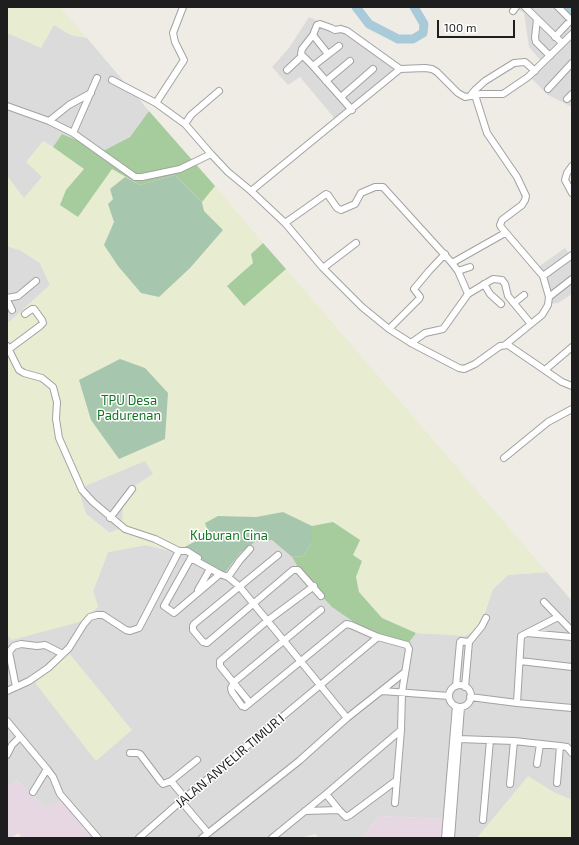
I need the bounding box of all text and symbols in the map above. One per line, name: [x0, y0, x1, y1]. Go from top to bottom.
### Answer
scale bar: [439, 12, 517, 38]
text: 100 m: [444, 20, 476, 34]
park label: TPU Desa Padurenan: [97, 393, 161, 424]
park label: Kuburan Cina: [190, 528, 268, 544]
street label: JALAN ANYELIR TIMUR I: [172, 711, 288, 811]

